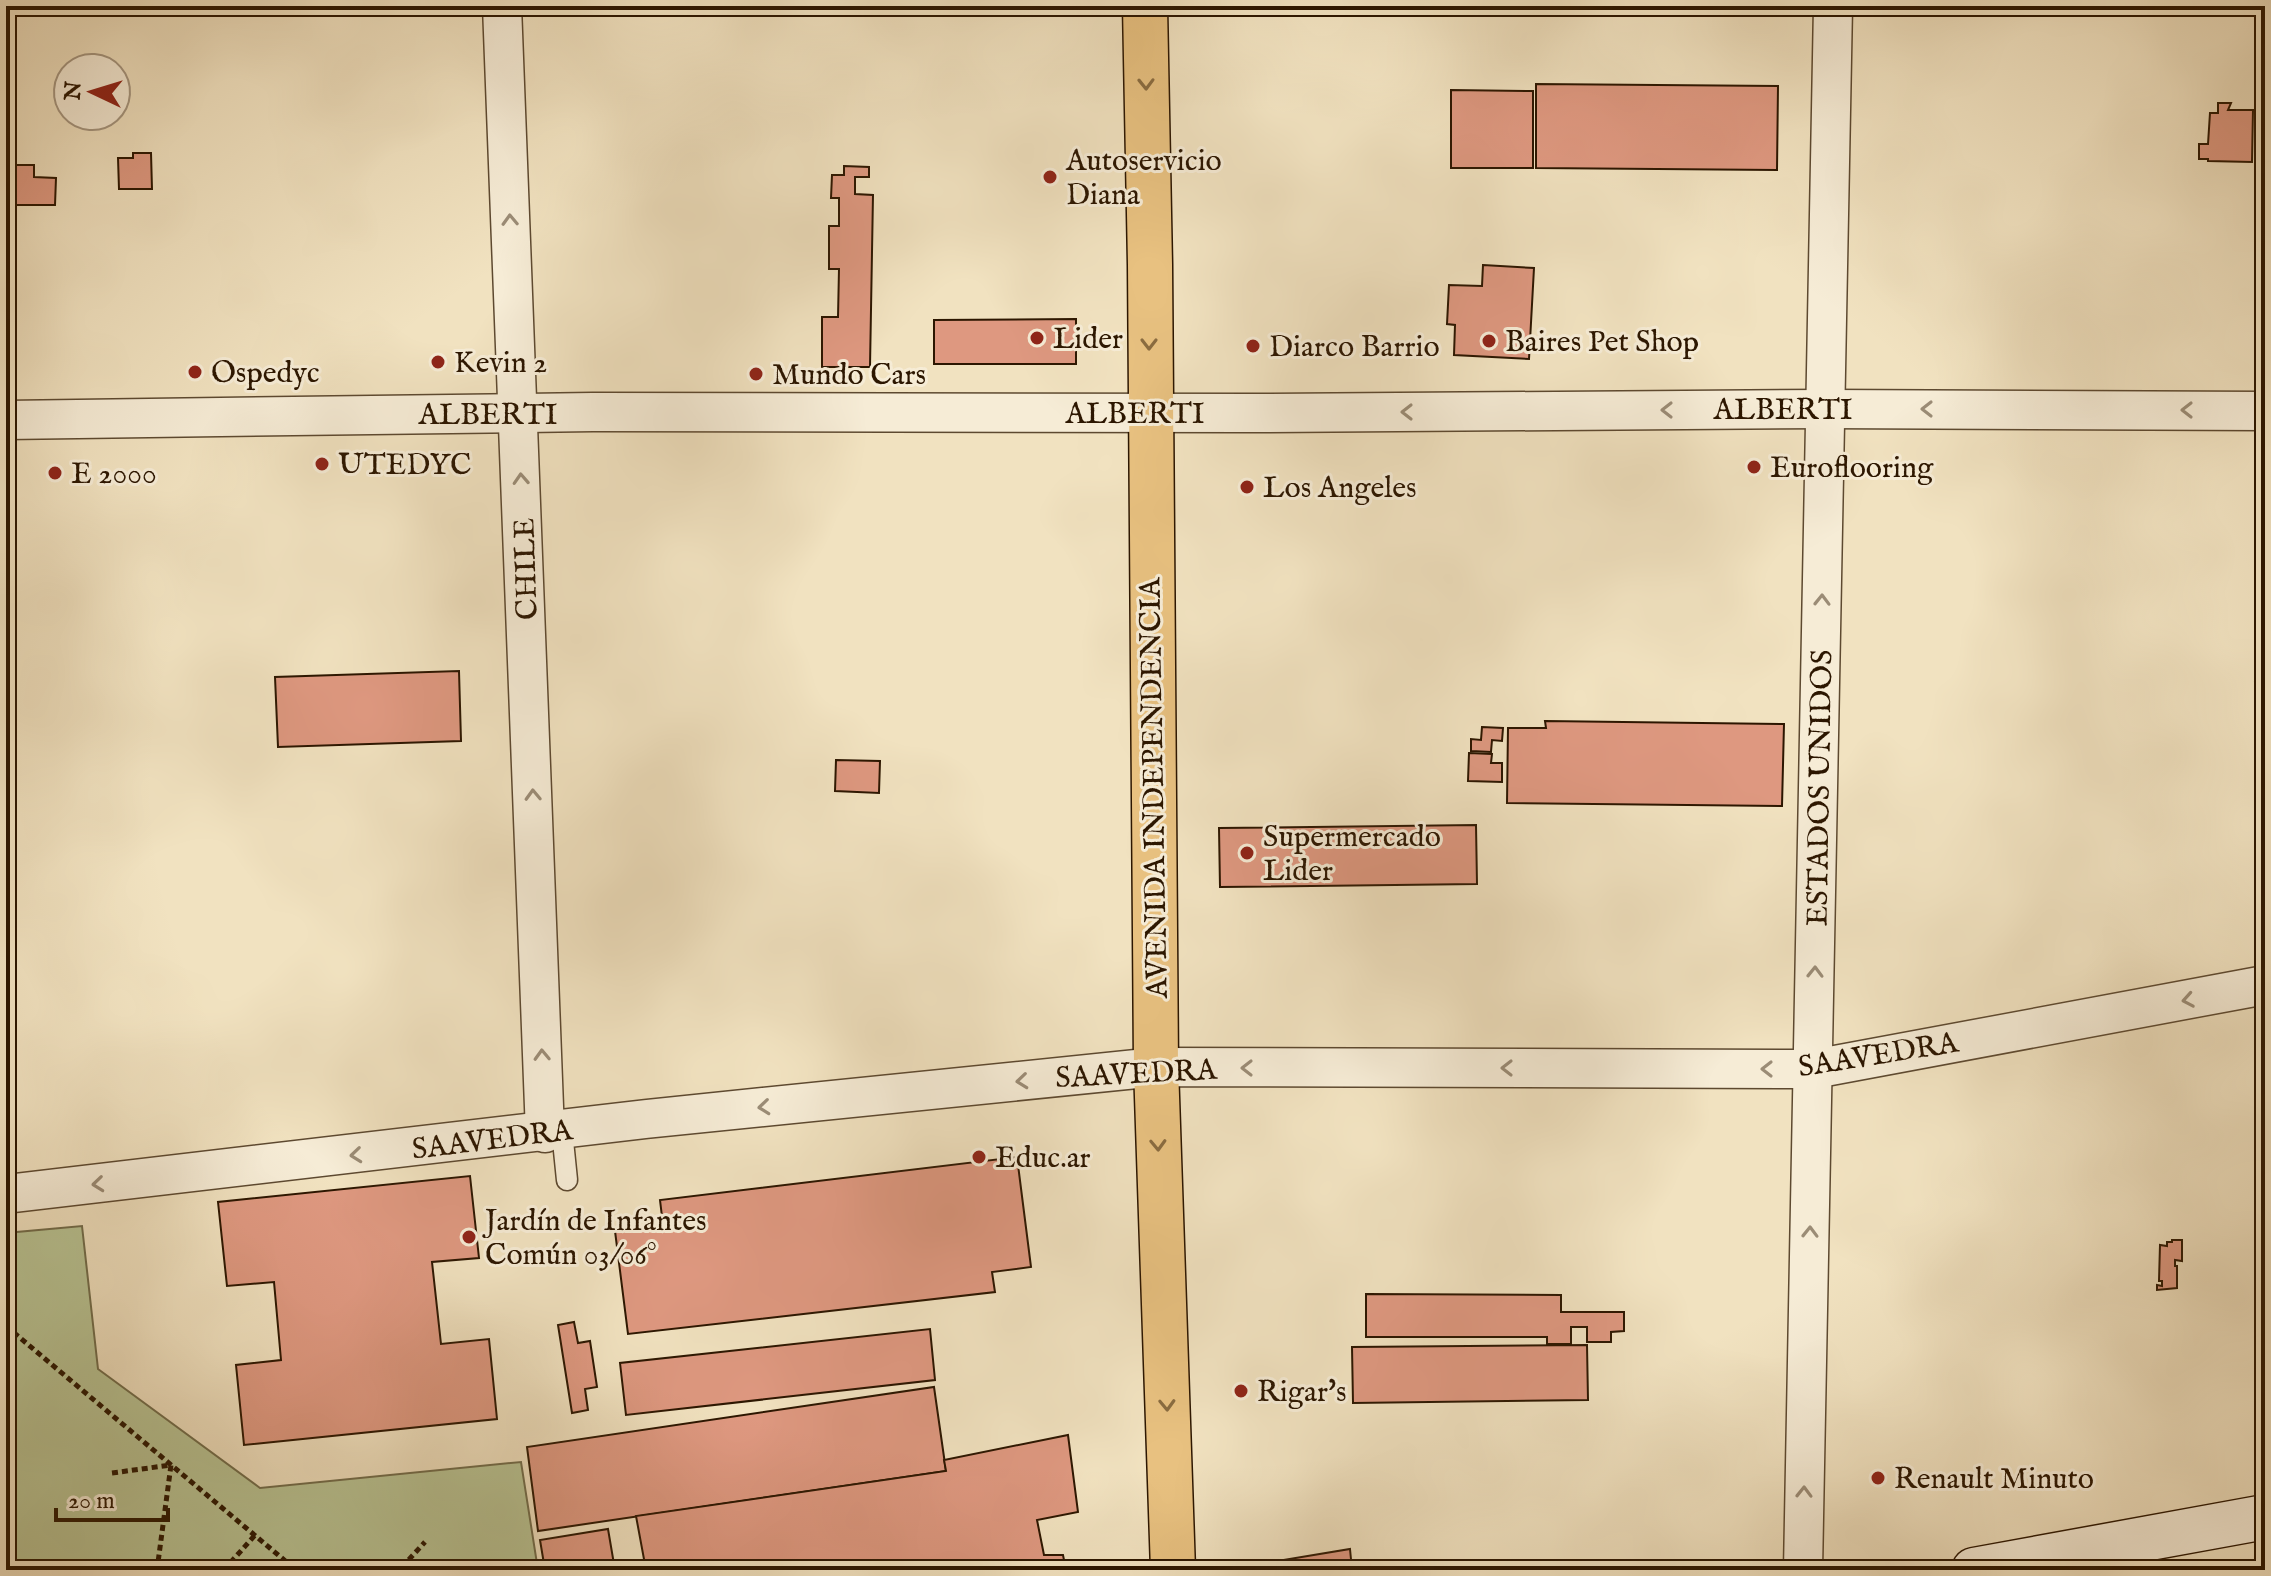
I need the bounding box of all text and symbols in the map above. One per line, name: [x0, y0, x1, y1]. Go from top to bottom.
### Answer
north arrow: [52, 52, 132, 132]
one-way arrow: [1137, 78, 1155, 91]
text: N: [59, 80, 89, 102]
place label: Autoservicio Diana: [1065, 143, 1222, 215]
marker: Autoservicio Diana: [1041, 168, 1059, 186]
one-way arrow: [501, 213, 518, 226]
place label: Lider: [1053, 321, 1123, 359]
place label: Baires Pet Shop: [1505, 324, 1699, 362]
marker: Lider: [1028, 329, 1046, 347]
place label: Diarco Barrio: [1269, 329, 1440, 367]
marker: Baires Pet Shop: [1480, 332, 1498, 350]
marker: Diarco Barrio: [1244, 337, 1262, 355]
one-way arrow: [1140, 338, 1158, 351]
place label: Kevin 2: [454, 345, 547, 383]
marker: Kevin 2: [429, 353, 447, 371]
place label: Ospedyc: [211, 355, 320, 393]
place label: Mundo Cars: [772, 357, 926, 395]
marker: Ospedyc: [186, 363, 204, 381]
marker: Mundo Cars: [747, 365, 765, 383]
street label: ALBERTI: [1712, 392, 1853, 430]
street label: ALBERTI: [1064, 396, 1205, 434]
street label: ALBERTI: [417, 397, 558, 435]
one-way arrow: [1920, 400, 1933, 418]
one-way arrow: [1660, 401, 1673, 419]
one-way arrow: [2180, 401, 2193, 419]
one-way arrow: [1400, 403, 1413, 421]
place label: UTEDYC: [338, 447, 471, 485]
place label: Euroflooring: [1770, 450, 1934, 488]
marker: UTEDYC: [313, 455, 331, 473]
place label: E 2000: [71, 456, 157, 494]
marker: Euroflooring: [1745, 458, 1763, 476]
marker: E 2000: [46, 464, 64, 482]
place label: Los Angeles: [1263, 470, 1417, 508]
one-way arrow: [513, 473, 530, 485]
marker: Los Angeles: [1238, 478, 1256, 496]
street label: CHILE: [506, 517, 548, 621]
street label: AVENIDA INDEPENDENCIA: [1132, 577, 1178, 1000]
one-way arrow: [1814, 593, 1831, 606]
street label: ESTADOS UNIDOS: [1800, 649, 1842, 927]
one-way arrow: [524, 788, 541, 801]
place label: Supermercado Lider: [1263, 819, 1441, 891]
marker: Supermercado Lider: [1238, 844, 1256, 862]
one-way arrow: [1807, 965, 1824, 978]
one-way arrow: [2182, 990, 2195, 1007]
street label: SAAVEDRA: [1796, 1024, 1962, 1087]
one-way arrow: [534, 1048, 551, 1061]
street label: SAAVEDRA: [1054, 1052, 1219, 1098]
one-way arrow: [1240, 1059, 1253, 1077]
one-way arrow: [1500, 1059, 1513, 1077]
one-way arrow: [1760, 1060, 1773, 1078]
one-way arrow: [1015, 1072, 1028, 1089]
one-way arrow: [757, 1099, 770, 1116]
street label: SAAVEDRA: [410, 1112, 575, 1170]
one-way arrow: [1150, 1139, 1167, 1152]
place label: Educ.ar: [995, 1140, 1091, 1178]
one-way arrow: [349, 1146, 362, 1163]
marker: Educ.ar: [970, 1148, 988, 1166]
one-way arrow: [91, 1175, 105, 1192]
place label: Jardín de Infantes Común 03/06°: [482, 1203, 707, 1275]
one-way arrow: [1802, 1225, 1819, 1238]
marker: Jardín de Infantes Común 03/06°: [460, 1228, 478, 1246]
place label: Rigar's: [1257, 1374, 1347, 1412]
marker: Rigar's: [1232, 1382, 1250, 1400]
one-way arrow: [1158, 1399, 1175, 1412]
place label: Renault Minuto: [1894, 1461, 2094, 1499]
marker: Renault Minuto: [1869, 1469, 1887, 1487]
scale bar: [56, 1472, 168, 1522]
one-way arrow: [1796, 1485, 1813, 1498]
text: 20 m: [68, 1486, 115, 1517]

